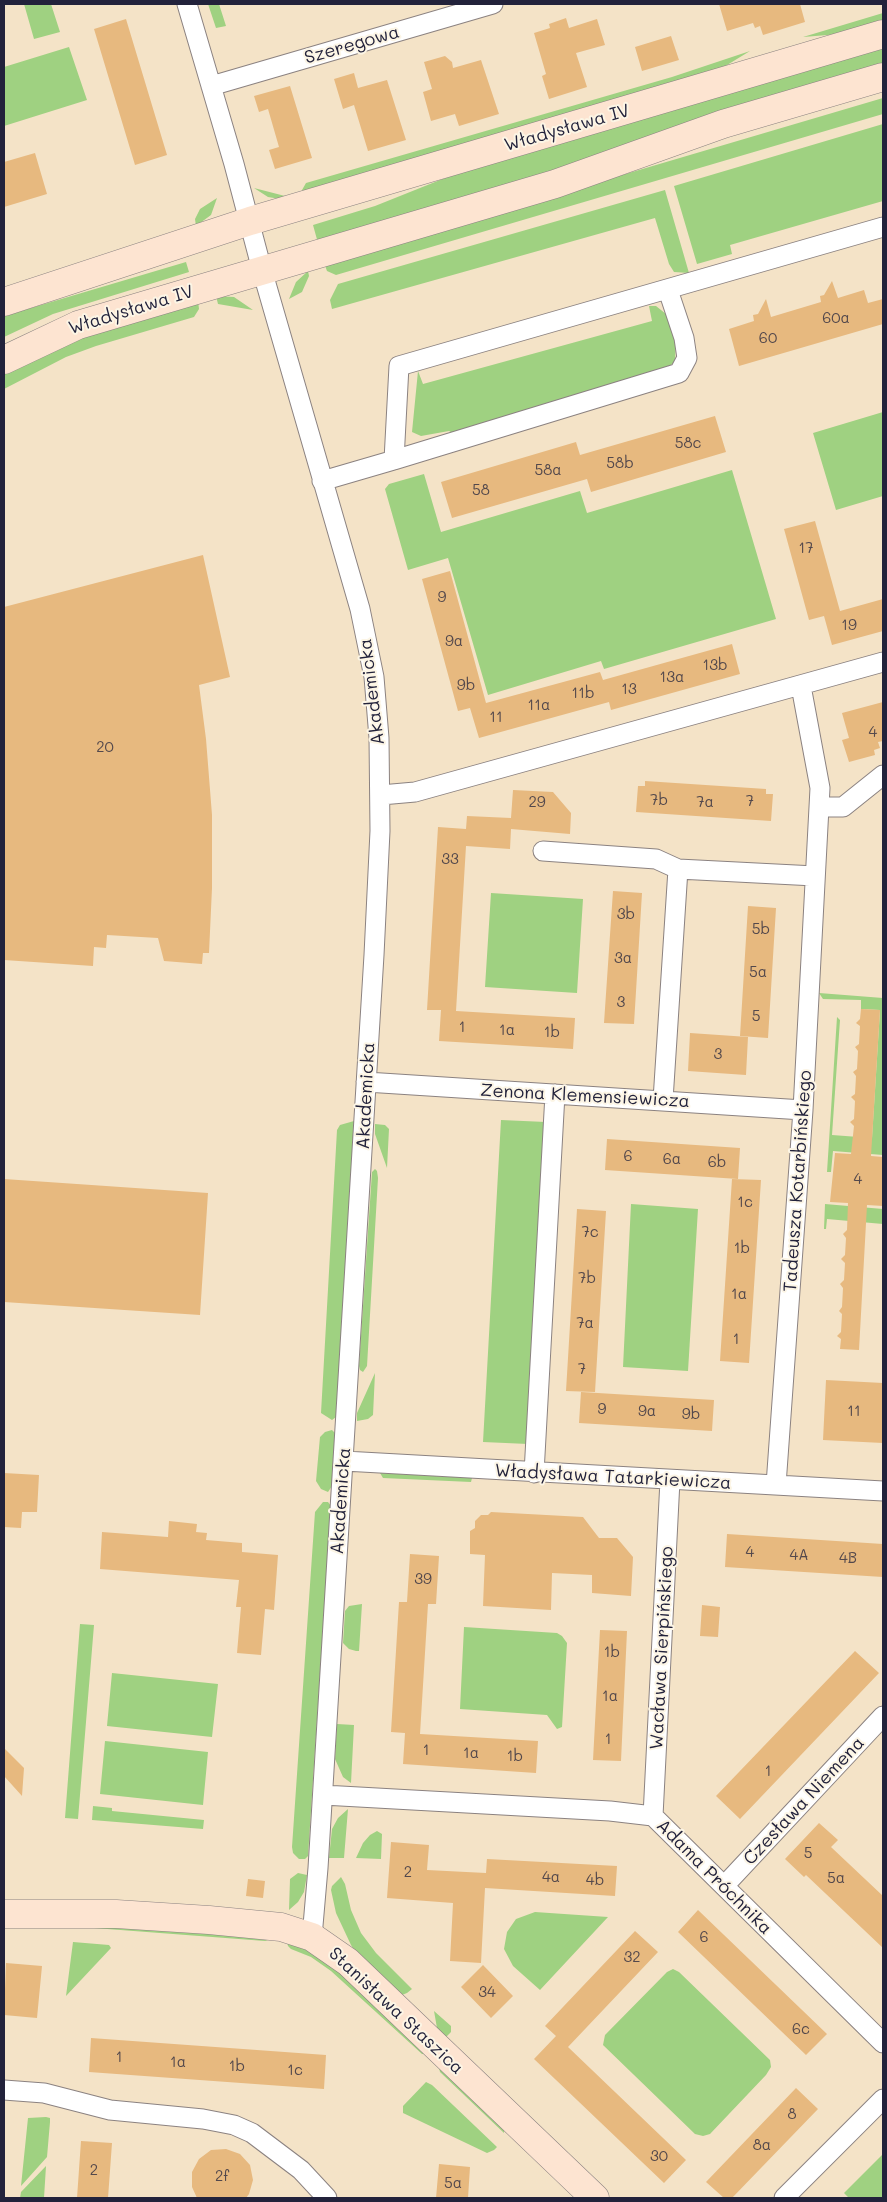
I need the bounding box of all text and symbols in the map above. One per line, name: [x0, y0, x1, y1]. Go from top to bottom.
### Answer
street label: Szeregowa: [302, 21, 402, 69]
street label: Władysława IV: [502, 100, 632, 156]
street label: Władysława IV: [66, 281, 196, 339]
house number: 60a: [822, 309, 850, 327]
house number: 60: [759, 329, 777, 347]
house number: 58c: [675, 434, 701, 452]
house number: 58b: [606, 454, 634, 472]
house number: 58a: [534, 461, 562, 479]
house number: 58: [472, 481, 490, 499]
house number: 17: [798, 539, 814, 557]
house number: 9: [438, 588, 446, 606]
house number: 19: [841, 616, 857, 634]
house number: 9a: [445, 632, 463, 650]
street label: Akademicka: [355, 638, 389, 746]
house number: 13b: [702, 656, 728, 674]
house number: 13a: [660, 668, 684, 686]
house number: 9b: [457, 676, 475, 694]
house number: 13: [621, 680, 637, 698]
house number: 11b: [572, 684, 594, 702]
house number: 11a: [528, 696, 550, 714]
house number: 11: [489, 708, 503, 726]
house number: 4: [869, 723, 877, 741]
house number: 20: [96, 738, 114, 756]
house number: 7b: [650, 791, 668, 809]
house number: 7: [746, 792, 754, 810]
house number: 29: [528, 793, 546, 811]
house number: 7a: [696, 793, 714, 811]
house number: 33: [441, 850, 459, 868]
house number: 3b: [617, 905, 635, 923]
house number: 5b: [752, 920, 770, 938]
house number: 3a: [614, 949, 632, 967]
house number: 5a: [749, 963, 767, 981]
house number: 3: [617, 993, 625, 1011]
house number: 5: [752, 1007, 760, 1025]
house number: 1: [459, 1018, 465, 1036]
house number: 1a: [499, 1021, 515, 1039]
house number: 1b: [544, 1023, 560, 1041]
street label: Akademicka: [352, 1042, 380, 1150]
house number: 3: [714, 1045, 722, 1063]
street label: Tadeusza Kotarbińskiego: [779, 1069, 817, 1293]
street label: Zenona Klemensiewicza: [480, 1080, 690, 1112]
house number: 6: [623, 1147, 633, 1165]
house number: 6a: [663, 1150, 681, 1168]
house number: 6b: [708, 1153, 726, 1171]
house number: 4: [854, 1170, 862, 1188]
house number: 1c: [737, 1193, 753, 1211]
house number: 7c: [581, 1223, 599, 1241]
house number: 1b: [734, 1239, 750, 1257]
house number: 7b: [578, 1269, 596, 1287]
house number: 1a: [731, 1285, 747, 1303]
house number: 7a: [576, 1314, 594, 1332]
house number: 1: [733, 1330, 739, 1348]
house number: 7: [578, 1360, 586, 1378]
house number: 9: [598, 1400, 606, 1418]
house number: 9a: [638, 1402, 656, 1420]
house number: 11: [847, 1402, 861, 1420]
house number: 9b: [682, 1405, 700, 1423]
street label: Akademicka: [326, 1447, 356, 1555]
street label: Władysława Tatarkiewicza: [494, 1460, 732, 1494]
house number: 4: [746, 1543, 754, 1561]
street label: Wacława Sierpińskiego: [646, 1546, 678, 1750]
house number: 4A: [789, 1546, 809, 1564]
house number: 4B: [839, 1549, 857, 1567]
house number: 39: [414, 1570, 432, 1588]
house number: 1b: [604, 1643, 620, 1661]
house number: 1a: [602, 1687, 618, 1705]
house number: 1: [605, 1730, 611, 1748]
street label: Czesława Niemena: [739, 1733, 869, 1869]
house number: 1: [423, 1741, 429, 1759]
house number: 1a: [463, 1744, 479, 1762]
house number: 1b: [507, 1747, 523, 1765]
house number: 1: [765, 1762, 771, 1780]
street label: Adama Próchnika: [652, 1815, 776, 1939]
house number: 5: [804, 1844, 812, 1862]
house number: 2: [404, 1863, 412, 1881]
house number: 4a: [542, 1868, 560, 1886]
house number: 5a: [827, 1869, 845, 1887]
house number: 4b: [586, 1871, 604, 1889]
house number: 6: [699, 1928, 709, 1946]
street label: Stanisława Staszica: [324, 1943, 468, 2079]
house number: 32: [623, 1948, 641, 1966]
house number: 34: [478, 1983, 496, 2001]
house number: 6c: [792, 2020, 810, 2038]
house number: 1: [116, 2048, 122, 2066]
house number: 1a: [170, 2053, 186, 2071]
house number: 1b: [229, 2057, 245, 2075]
house number: 1c: [287, 2061, 303, 2079]
house number: 8: [787, 2105, 797, 2123]
house number: 8a: [753, 2136, 771, 2154]
house number: 30: [650, 2147, 668, 2165]
house number: 2: [90, 2161, 98, 2179]
house number: 2f: [215, 2167, 229, 2185]
house number: 5a: [444, 2174, 462, 2192]

